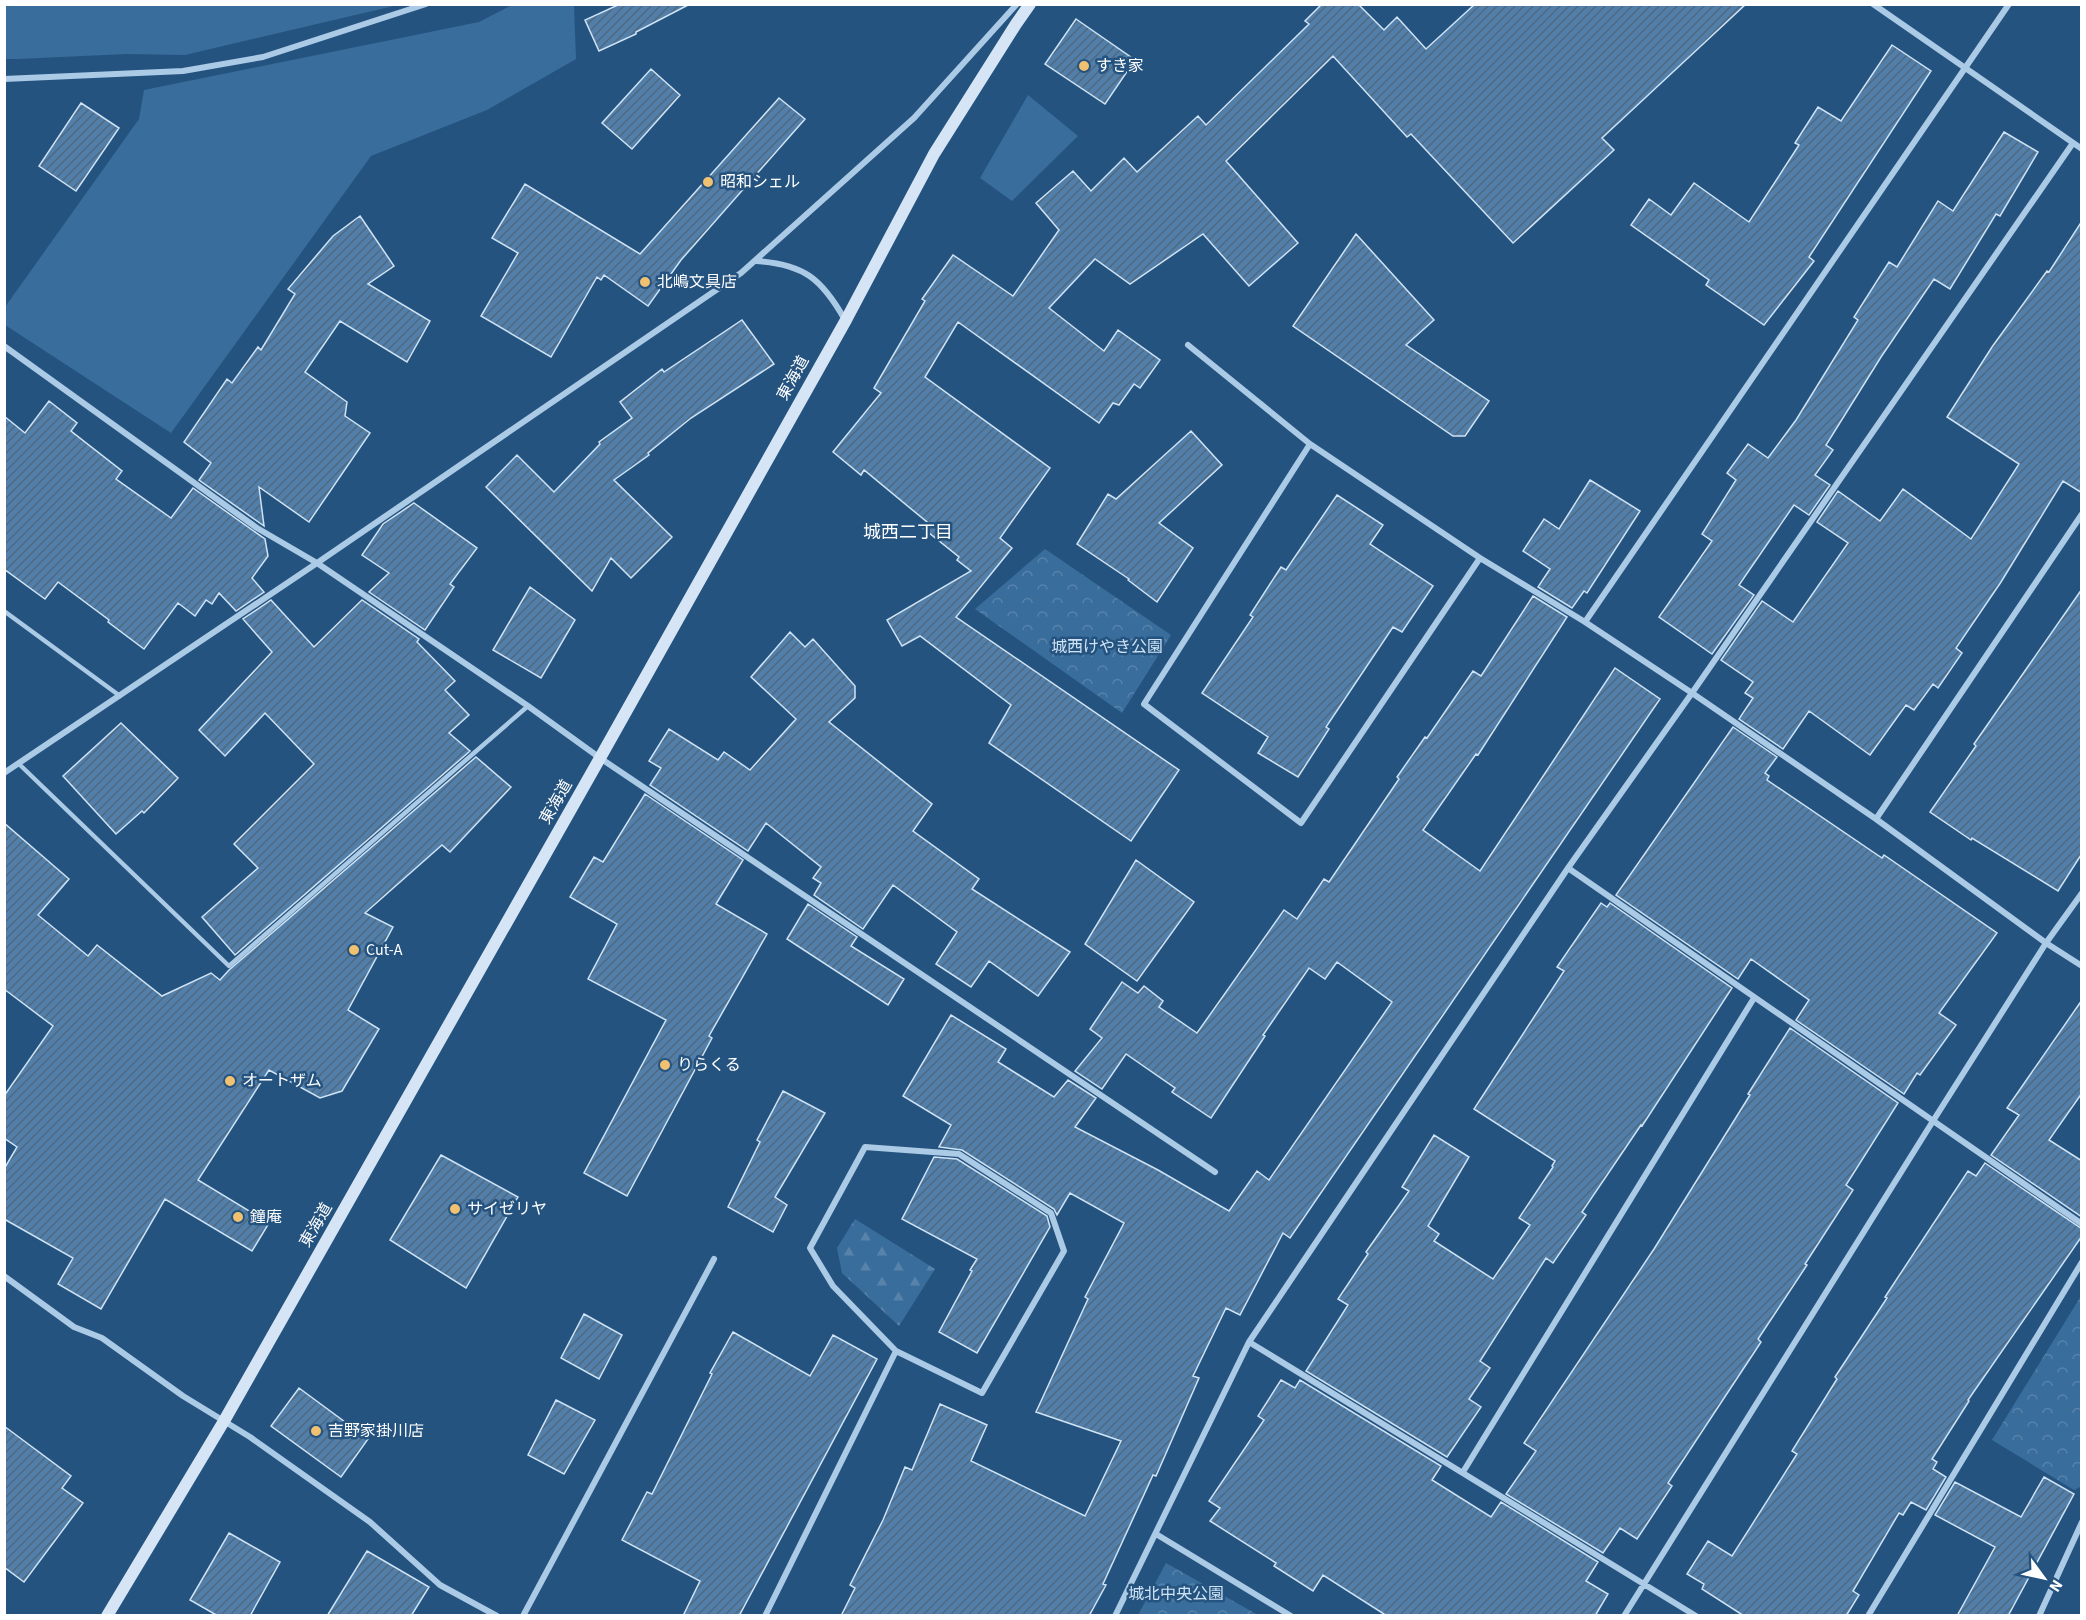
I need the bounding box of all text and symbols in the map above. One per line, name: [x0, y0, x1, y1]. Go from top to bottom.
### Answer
place label: すき家: [1096, 55, 1144, 77]
marker: すき家: [1077, 59, 1091, 73]
place label: 昭和シェル: [720, 171, 800, 193]
marker: 昭和シェル: [701, 175, 715, 189]
place label: 北嶋文具店: [657, 271, 737, 293]
marker: 北嶋文具店: [638, 275, 652, 289]
street label: 東海道: [772, 352, 814, 404]
district label: 城西二丁目: [863, 520, 953, 545]
park label: 城西けやき公園: [1051, 636, 1163, 658]
street label: 東海道: [534, 776, 578, 828]
place label: Cut-A: [366, 939, 403, 961]
marker: Cut-A: [347, 943, 361, 957]
place label: りらくる: [677, 1054, 741, 1076]
marker: りらくる: [658, 1058, 672, 1072]
place label: オートザム: [242, 1070, 322, 1092]
marker: オートザム: [223, 1074, 237, 1088]
place label: サイゼリヤ: [467, 1198, 547, 1220]
street label: 東海道: [294, 1199, 338, 1251]
marker: サイゼリヤ: [448, 1202, 462, 1216]
place label: 鐘庵: [250, 1206, 282, 1228]
marker: 鐘庵: [231, 1210, 245, 1224]
place label: 吉野家掛川店: [328, 1420, 424, 1442]
marker: 吉野家掛川店: [309, 1424, 323, 1438]
north arrow: [2014, 1548, 2074, 1608]
text: N: [2044, 1575, 2068, 1596]
park label: 城北中央公園: [1128, 1583, 1224, 1605]

